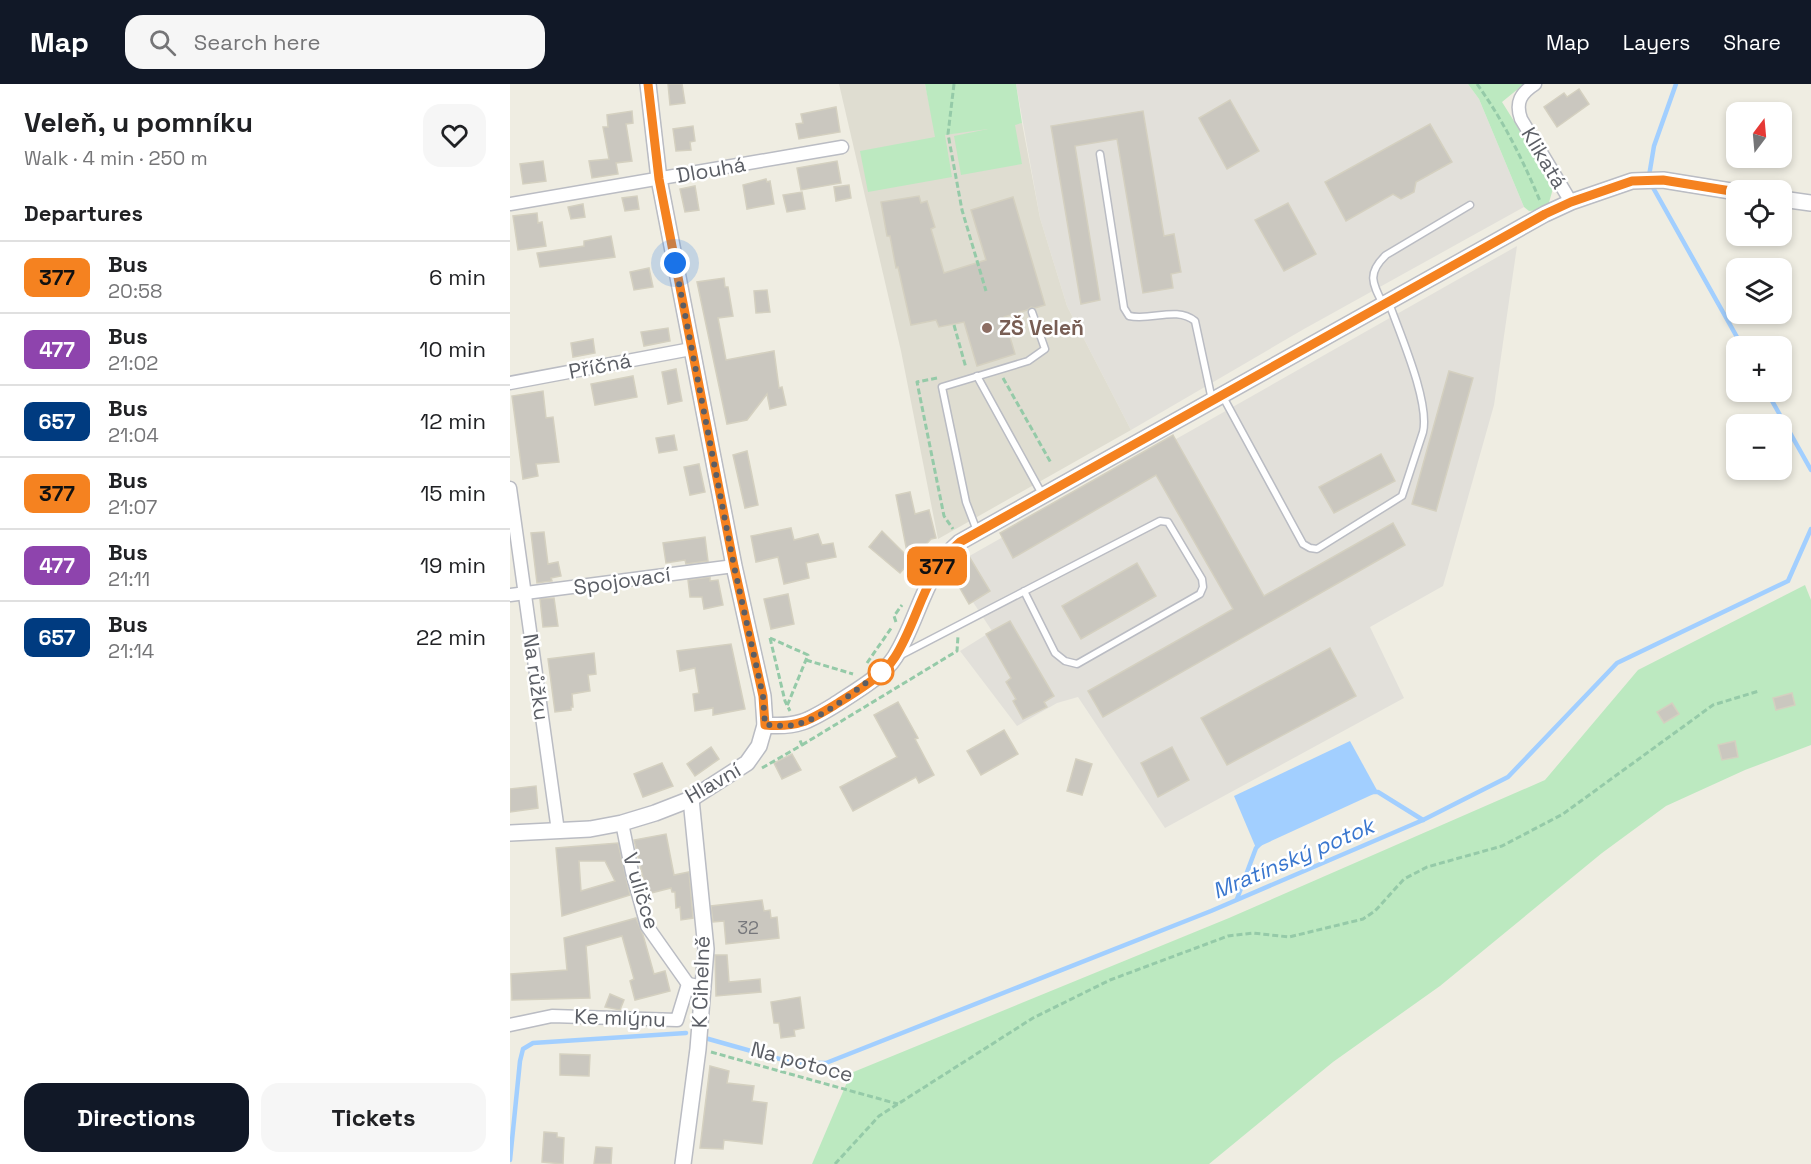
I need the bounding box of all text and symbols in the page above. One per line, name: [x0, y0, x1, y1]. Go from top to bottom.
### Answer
search box: [125, 15, 545, 69]
text: Map: [30, 24, 89, 60]
icon: search: [146, 26, 179, 59]
text: Search here: [194, 28, 321, 56]
text: Map: [1546, 29, 1590, 56]
text: Layers: [1623, 29, 1690, 56]
text: Share: [1723, 29, 1781, 56]
north arrow: [1726, 102, 1792, 168]
map controls: [1726, 102, 1792, 480]
text: Veleň, u pomníku: [24, 104, 253, 140]
button: heart: [423, 104, 486, 167]
street label: Klikatá: [1516, 122, 1573, 194]
text: Walk · 4 min · 250 m: [24, 145, 208, 171]
street label: Dlouhá: [674, 150, 748, 189]
button: locate: [1726, 180, 1792, 246]
text: Departures: [24, 199, 143, 227]
your location: [660, 248, 690, 278]
text: Bus: [108, 250, 148, 278]
button: layers: [1726, 258, 1792, 324]
text: 6 min: [429, 263, 486, 291]
text: 377: [39, 264, 75, 291]
text: 20:58: [108, 278, 162, 304]
place label: ZŠ Veleň: [999, 314, 1084, 341]
marker: ZŠ Veleň: [980, 321, 994, 335]
text: Bus: [108, 322, 148, 350]
text: 10 min: [419, 335, 486, 363]
text: 477: [39, 336, 75, 363]
button: +: [1726, 336, 1792, 402]
street label: Příčná: [566, 346, 634, 385]
text: 21:02: [108, 350, 158, 376]
text: Bus: [108, 394, 148, 422]
text: 12 min: [420, 407, 486, 435]
text: 657: [39, 408, 75, 435]
button: −: [1726, 414, 1792, 480]
text: 21:04: [108, 422, 159, 448]
text: Bus: [108, 466, 148, 494]
text: 15 min: [420, 479, 486, 507]
text: 377: [39, 480, 75, 507]
text: 21:07: [108, 494, 157, 520]
text: Bus: [108, 538, 148, 566]
line badge: 377: [902, 546, 972, 586]
text: 19 min: [420, 551, 486, 579]
text: 477: [39, 552, 75, 579]
text: 377: [919, 553, 955, 580]
street label: Spojovací: [572, 560, 673, 601]
text: 21:11: [108, 566, 150, 592]
text: Bus: [108, 610, 148, 638]
text: 22 min: [416, 623, 486, 651]
text: 657: [39, 624, 75, 651]
street label: Na růžku: [517, 632, 556, 722]
text: 21:14: [108, 638, 154, 664]
unlabelled marker: [868, 659, 894, 685]
street label: Hlavní: [680, 756, 746, 809]
water label: Mratínský potok: [1208, 810, 1380, 905]
street label: V uličce: [617, 849, 666, 932]
house number: 32: [737, 916, 759, 939]
street label: K Cihelně: [685, 935, 716, 1029]
street label: Ke mlýnu: [574, 1002, 666, 1033]
street label: Na potoce: [748, 1035, 856, 1088]
button: Directions: [24, 1083, 249, 1152]
button: Tickets: [261, 1083, 486, 1152]

